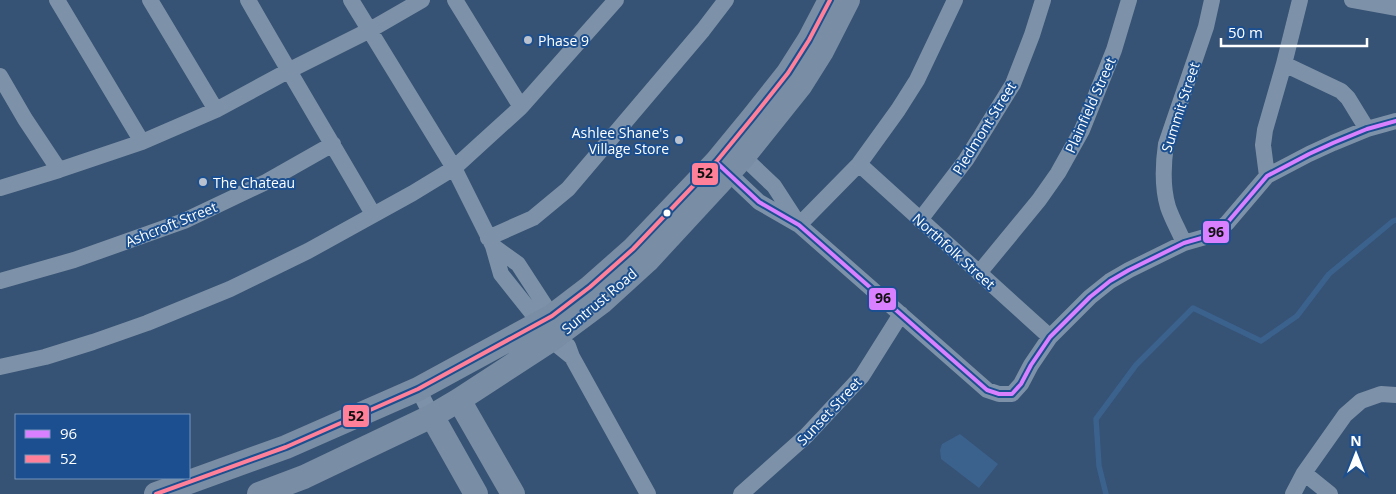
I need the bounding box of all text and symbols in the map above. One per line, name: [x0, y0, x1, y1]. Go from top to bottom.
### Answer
scale bar: [1221, 15, 1367, 47]
text: 50 m: [1228, 22, 1263, 42]
place label: Phase 9: [538, 31, 589, 50]
marker: Phase 9: [522, 34, 534, 46]
street label: Plainfield Street: [1060, 54, 1120, 156]
street label: Summit Street: [1157, 60, 1203, 154]
street label: Piedmont Street: [948, 78, 1020, 178]
place label: Ashlee Shane's Village Store: [572, 123, 669, 158]
marker: Ashlee Shane's Village Store: [673, 134, 685, 146]
line badge: 52: [691, 162, 719, 186]
text: 52: [697, 163, 713, 182]
place label: The Chateau: [213, 173, 295, 192]
marker: The Chateau: [197, 176, 209, 188]
street label: Ashcroft Street: [122, 197, 220, 251]
unlabelled marker: [662, 208, 672, 218]
street label: Northfolk Street: [909, 209, 999, 293]
line badge: 96: [1202, 220, 1230, 244]
text: 96: [1208, 222, 1224, 241]
street label: Suntrust Road: [557, 264, 641, 338]
line badge: 96: [868, 287, 897, 311]
text: 96: [875, 288, 891, 307]
street label: Sunset Street: [792, 373, 866, 449]
line badge: 52: [342, 404, 370, 428]
text: 52: [348, 406, 364, 425]
legend: [15, 414, 190, 479]
text: 96: [60, 423, 77, 443]
north arrow: [1331, 429, 1381, 479]
text: N: [1350, 431, 1362, 450]
text: 52: [60, 448, 77, 468]

